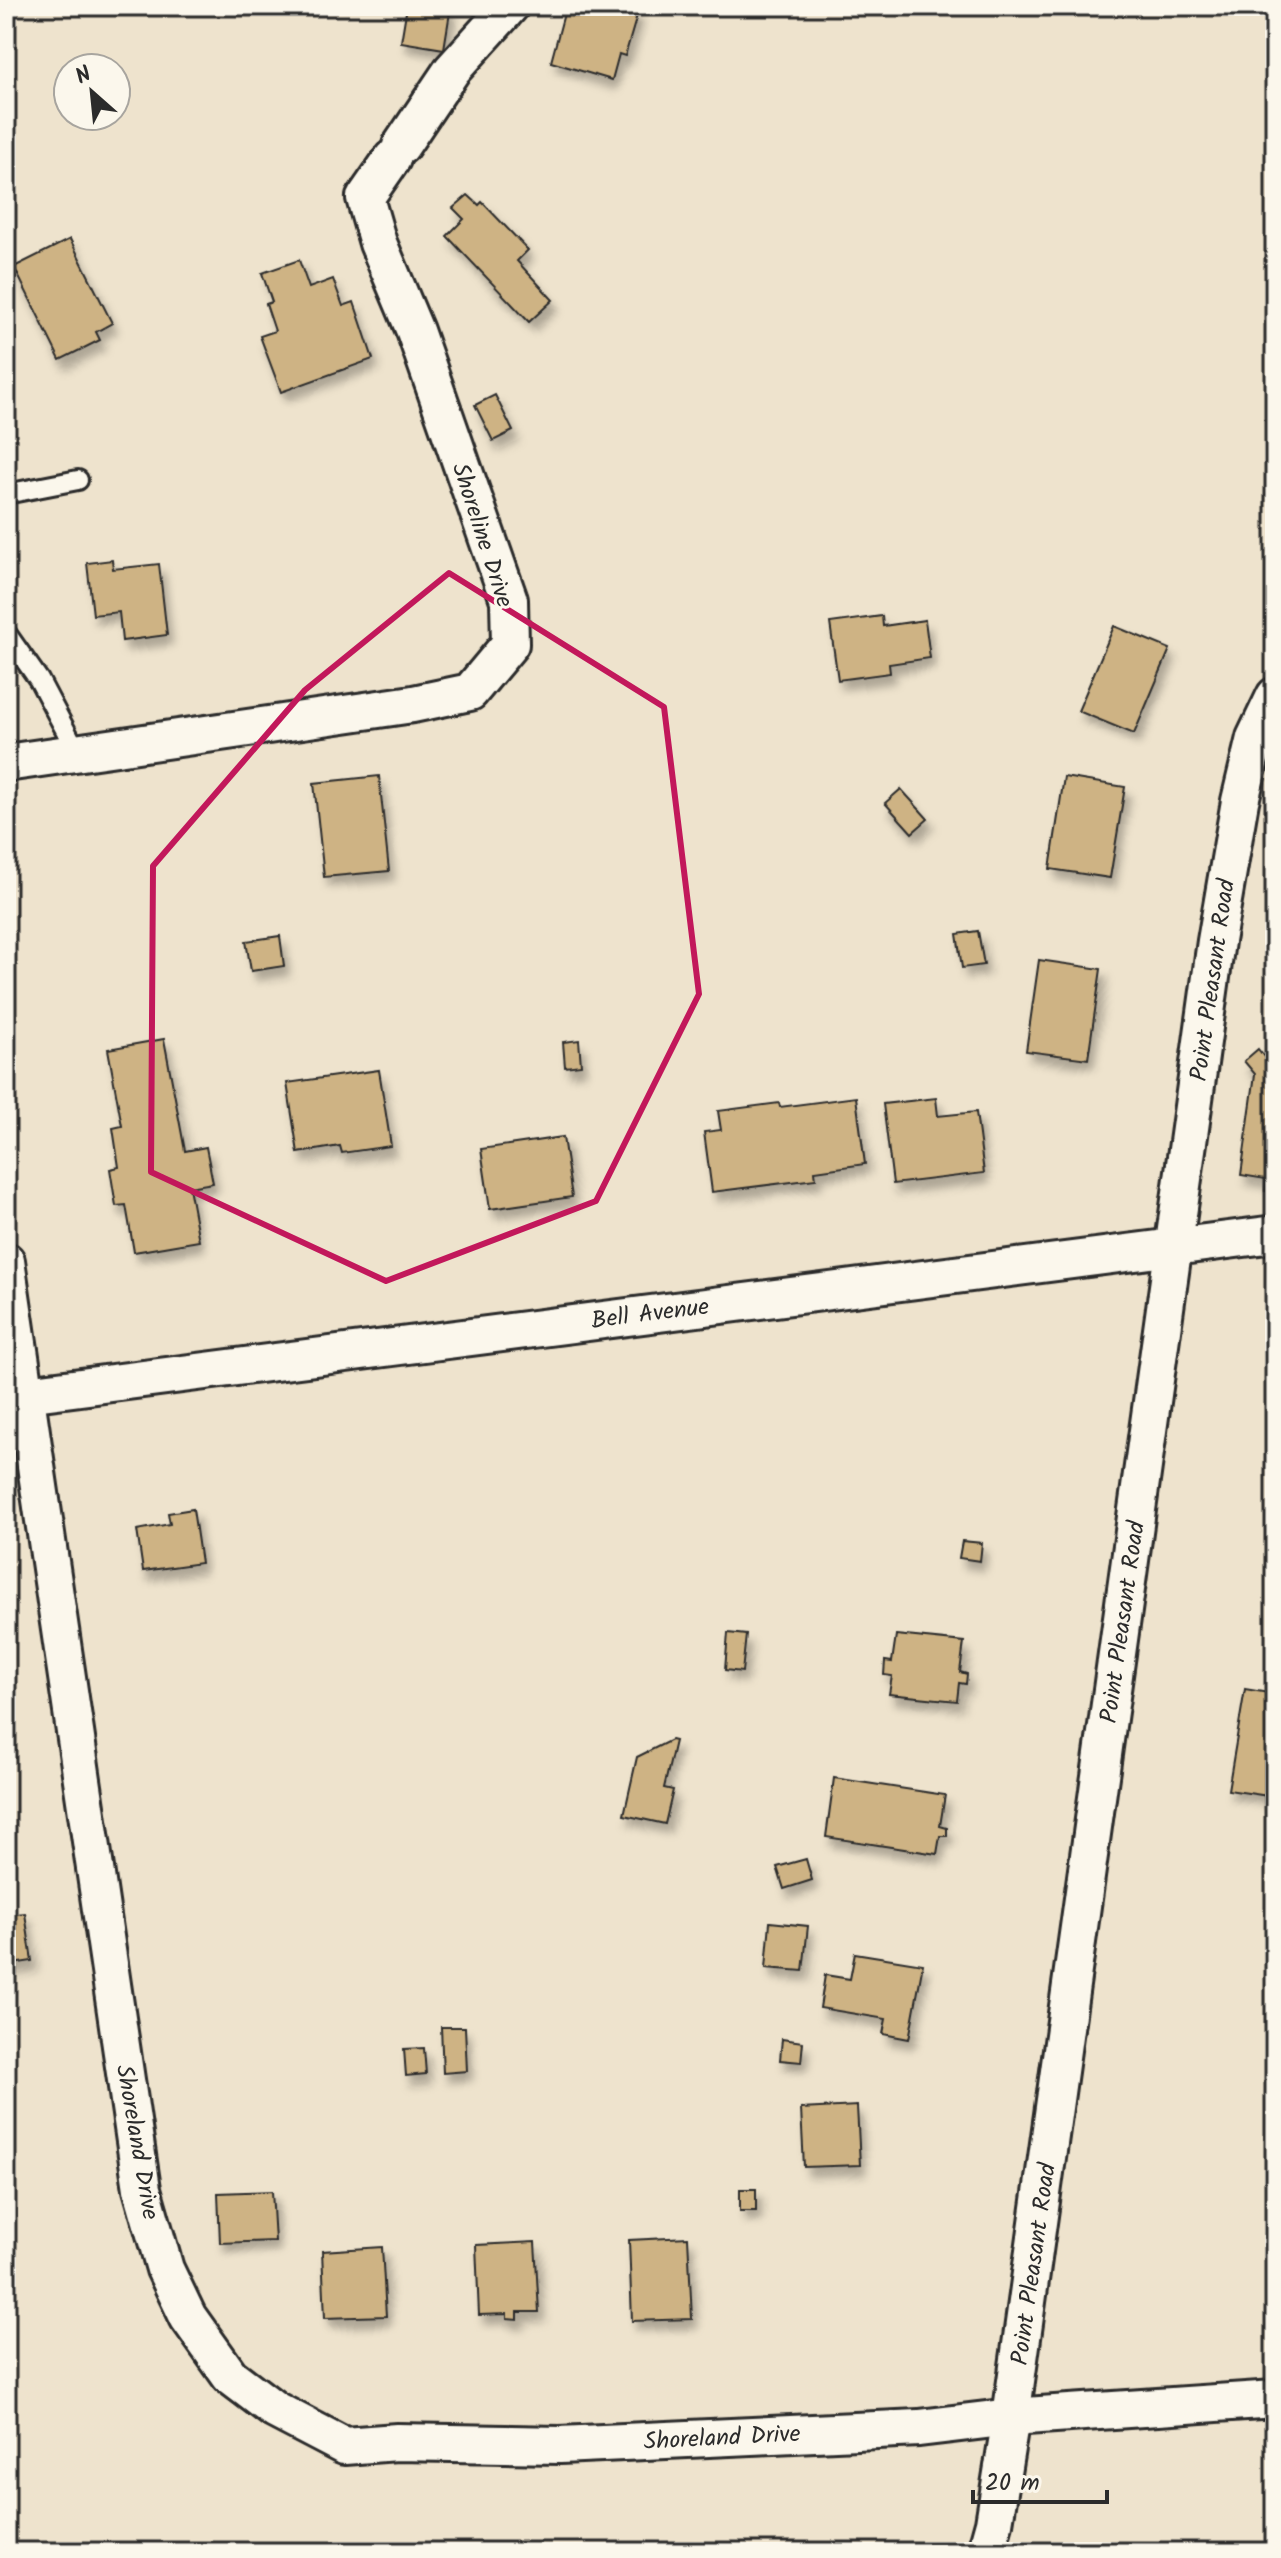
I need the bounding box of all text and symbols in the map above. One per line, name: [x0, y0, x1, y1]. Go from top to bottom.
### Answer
north arrow: [52, 52, 132, 132]
text: N: [70, 58, 98, 95]
street label: Shoreline Drive: [440, 458, 523, 613]
street label: Point Pleasant Road: [1180, 876, 1247, 1084]
street label: Bell Avenue: [589, 1288, 711, 1341]
street label: Point Pleasant Road: [1090, 1518, 1157, 1726]
street label: Shoreland Drive: [104, 2062, 169, 2223]
street label: Point Pleasant Road: [1001, 2160, 1068, 2368]
street label: Shoreland Drive: [643, 2415, 802, 2462]
scale bar: [973, 2454, 1107, 2504]
text: 20 m: [985, 2464, 1040, 2503]

